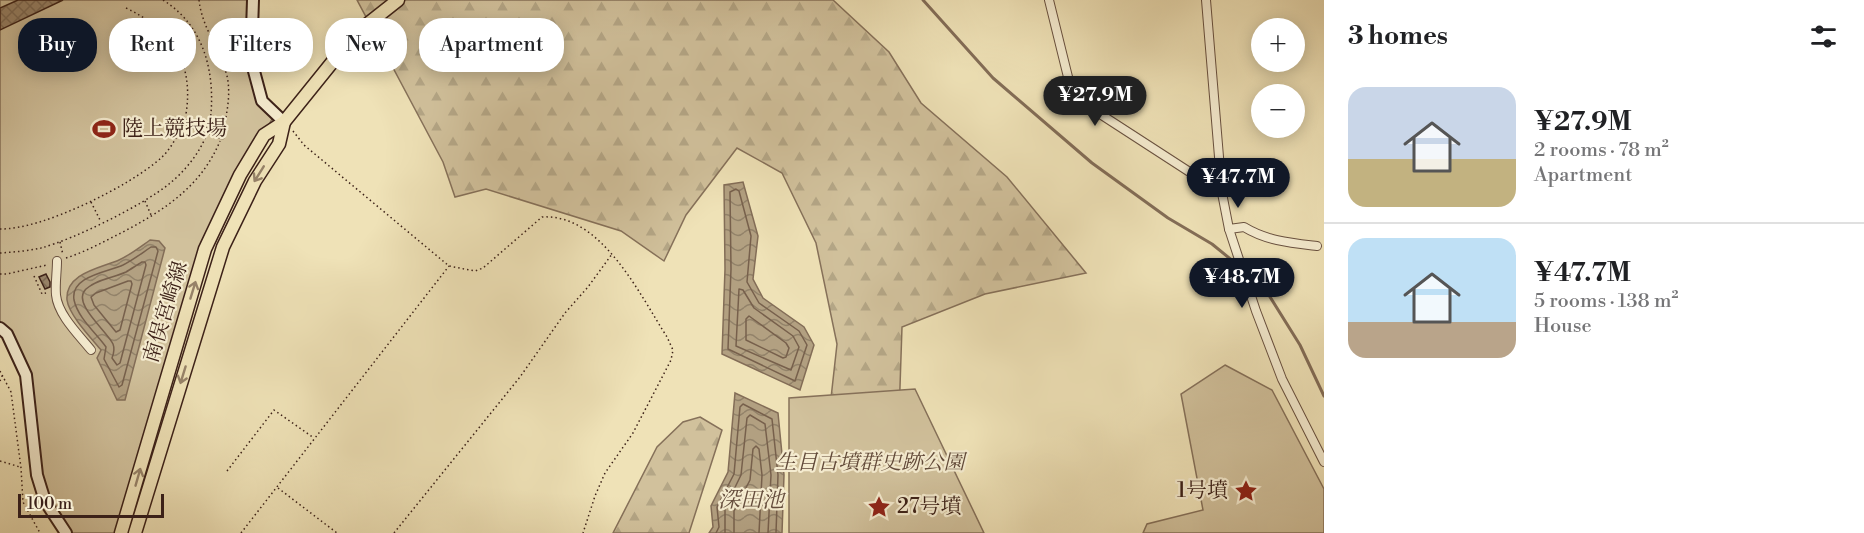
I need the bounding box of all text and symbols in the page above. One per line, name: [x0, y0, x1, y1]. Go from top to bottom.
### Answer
chip: Buy: [18, 18, 97, 72]
chip: Rent: [109, 18, 196, 72]
chip: Filters: [208, 18, 313, 72]
chip: New: [325, 18, 407, 72]
chip: Apartment: [419, 18, 564, 72]
map controls: [1251, 18, 1305, 138]
button: +: [1251, 18, 1305, 72]
text: 3 homes: [1348, 20, 1448, 52]
icon: filters: [1807, 20, 1840, 53]
pin: ¥27.9M: [1046, 76, 1144, 127]
text: ¥27.9M: [1057, 83, 1133, 108]
button: −: [1251, 84, 1305, 138]
text: ¥27.9M: [1534, 106, 1632, 138]
icon: home: [1396, 111, 1468, 183]
sports icon: 陸上競技場: [91, 116, 117, 142]
place label: 陸上競技場: [122, 116, 227, 142]
text: 2 rooms · 78 m²: [1534, 138, 1669, 163]
pin: ¥47.7M: [1189, 158, 1287, 209]
text: Apartment: [1534, 163, 1632, 188]
one-way arrow: [253, 165, 265, 182]
text: ¥47.7M: [1201, 165, 1275, 190]
text: ¥47.7M: [1534, 257, 1631, 289]
street label: 南俣宮崎線: [138, 258, 194, 366]
pin: ¥48.7M: [1193, 258, 1291, 309]
icon: home: [1396, 262, 1468, 334]
text: ¥48.7M: [1203, 265, 1281, 290]
one-way arrow: [188, 281, 199, 300]
text: 5 rooms · 138 m²: [1534, 289, 1678, 314]
text: House: [1534, 314, 1592, 339]
one-way arrow: [176, 365, 187, 384]
park label: 生目古墳群史跡公園: [776, 450, 967, 476]
one-way arrow: [132, 468, 144, 487]
place label: 1号墳: [1177, 478, 1228, 504]
place icon: 1号墳: [1233, 478, 1259, 504]
water label: 深田池: [718, 487, 787, 514]
scale bar: [18, 491, 164, 518]
text: 100 m: [27, 494, 72, 514]
place icon: 27号墳: [866, 494, 892, 520]
place label: 27号墳: [897, 494, 961, 520]

